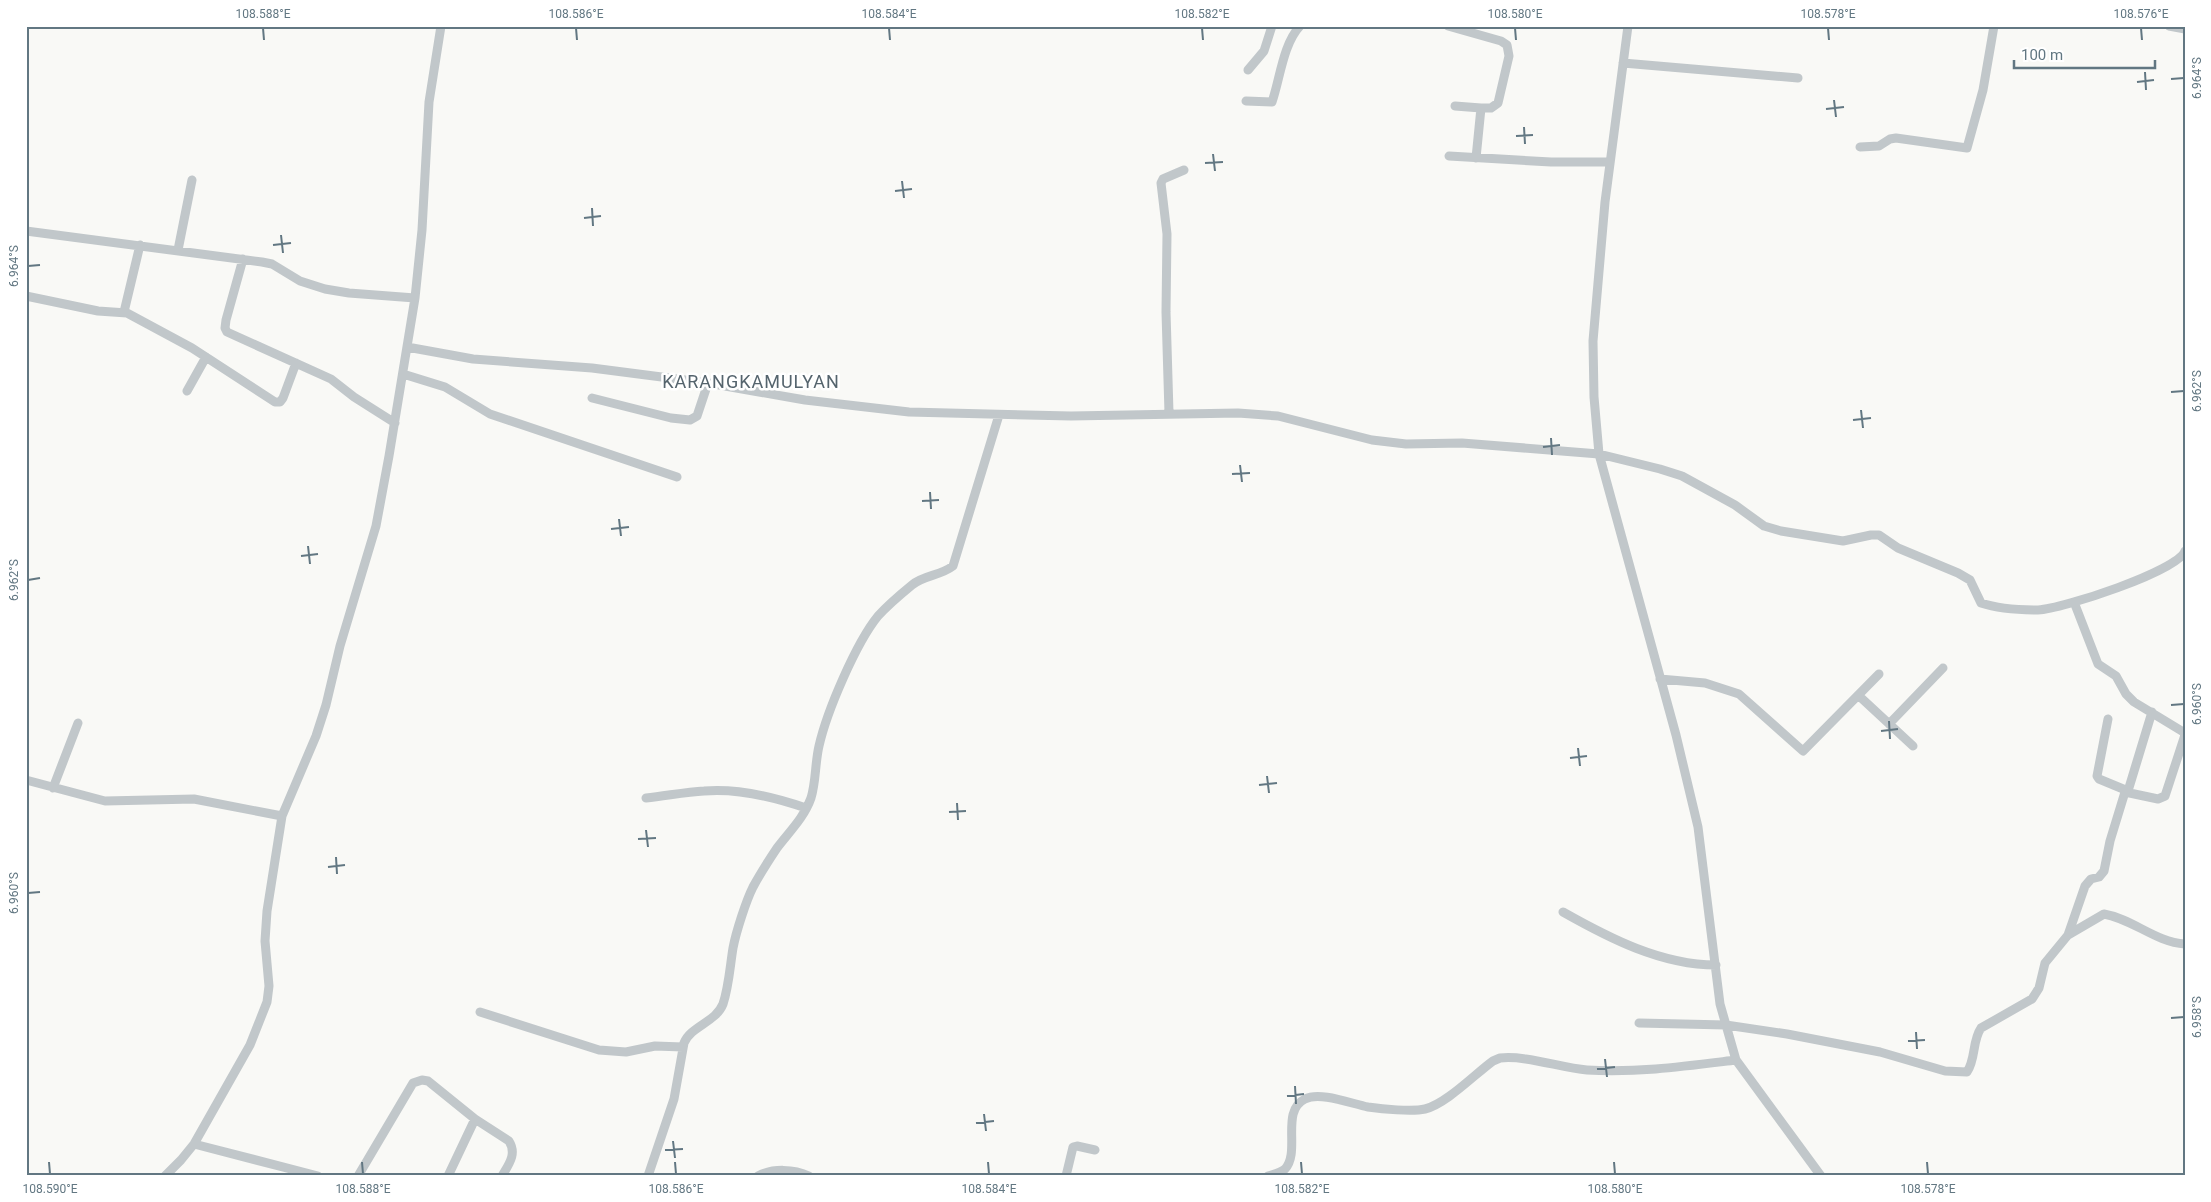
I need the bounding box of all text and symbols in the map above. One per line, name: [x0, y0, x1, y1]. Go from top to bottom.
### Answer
text: 108.588°E: [236, 7, 291, 21]
text: 108.586°E: [549, 7, 604, 21]
text: 108.584°E: [862, 7, 917, 21]
text: 108.582°E: [1175, 7, 1230, 21]
text: 108.580°E: [1488, 7, 1543, 21]
text: 108.578°E: [1801, 7, 1856, 21]
text: 108.576°E: [2114, 7, 2169, 21]
scale bar: [2014, 38, 2155, 70]
text: 100 m: [2021, 46, 2063, 64]
text: 6.964°S: [2190, 57, 2204, 99]
text: 6.964°S: [7, 245, 21, 287]
text: 6.962°S: [2190, 370, 2204, 412]
district label: KARANGKAMULYAN: [662, 371, 840, 392]
text: 6.962°S: [7, 559, 21, 601]
text: 6.960°S: [2190, 683, 2204, 725]
text: 6.960°S: [7, 872, 21, 914]
text: 6.958°S: [2190, 996, 2204, 1038]
text: 108.590°E: [23, 1182, 78, 1196]
text: 108.588°E: [336, 1182, 391, 1196]
text: 108.586°E: [649, 1182, 704, 1196]
text: 108.584°E: [962, 1182, 1017, 1196]
text: 108.582°E: [1275, 1182, 1330, 1196]
text: 108.580°E: [1588, 1182, 1643, 1196]
text: 108.578°E: [1901, 1182, 1956, 1196]

